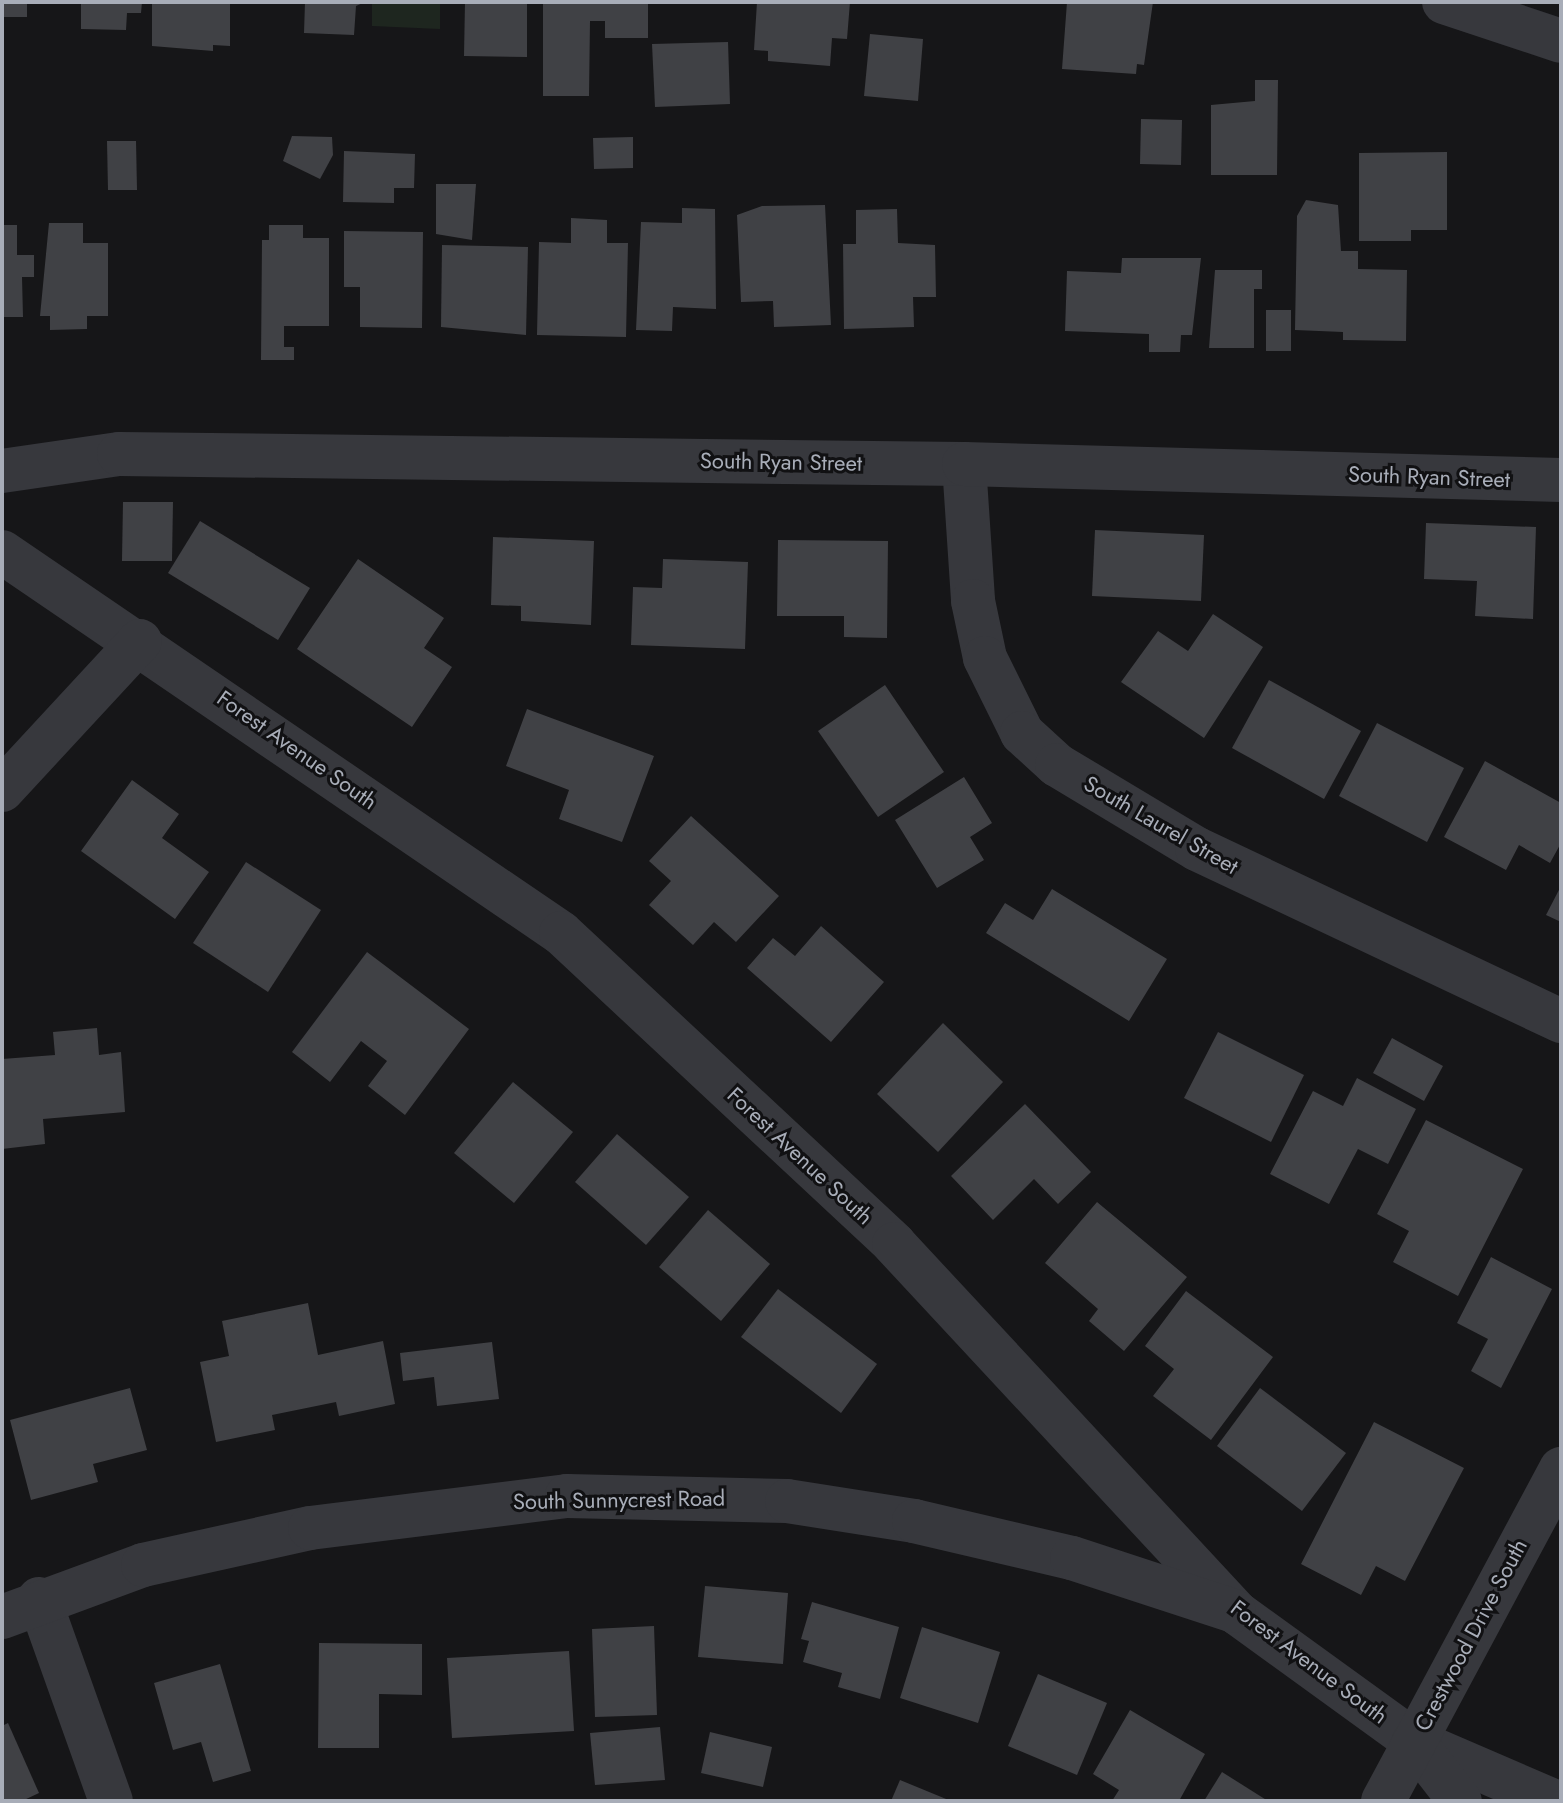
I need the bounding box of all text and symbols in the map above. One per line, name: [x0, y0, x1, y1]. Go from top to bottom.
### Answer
street label: South Ryan Street: [700, 447, 862, 477]
street label: South Ryan Street: [1347, 461, 1511, 493]
street label: Forest Avenue South: [212, 685, 382, 815]
street label: South Laurel Street: [1079, 770, 1243, 880]
street label: Forest Avenue South: [722, 1082, 878, 1230]
street label: South Sunnycrest Road: [513, 1485, 725, 1515]
street label: Crestwood Drive South: [1409, 1535, 1533, 1735]
street label: Forest Avenue South: [1225, 1595, 1393, 1729]

